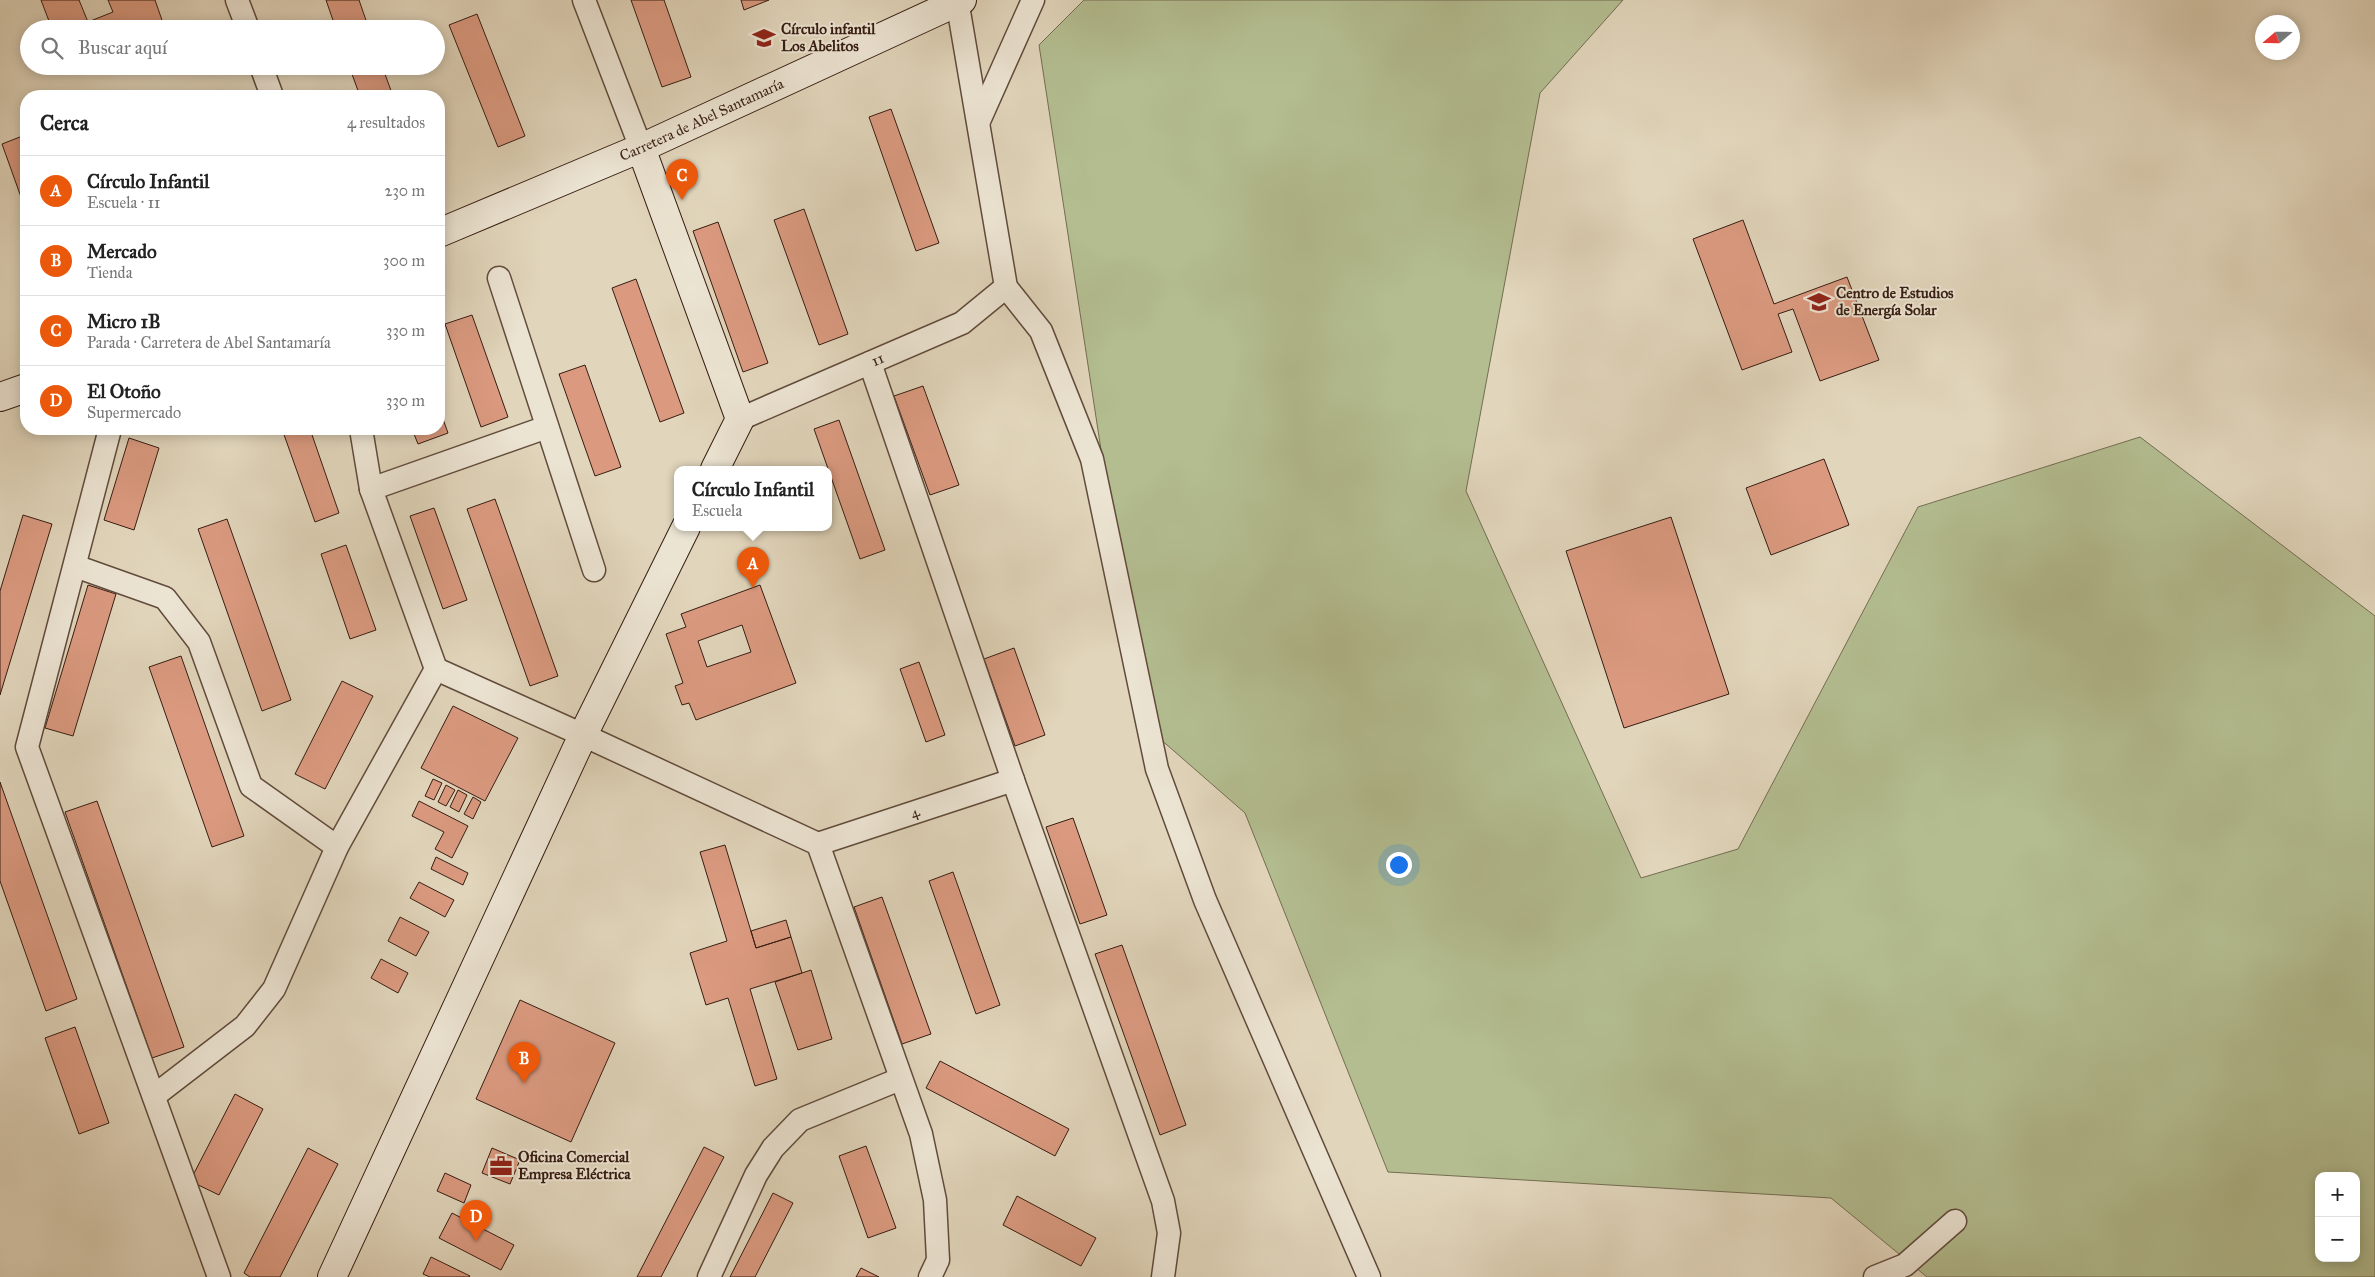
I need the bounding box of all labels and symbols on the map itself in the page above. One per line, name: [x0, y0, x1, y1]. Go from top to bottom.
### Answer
north arrow: [2255, 15, 2300, 60]
place label: Círculo infantil Los Abelitos: [781, 20, 876, 55]
school or university icon: Círculo infantil Los Abelitos: [751, 25, 777, 51]
street label: Carretera de Abel Santamaría: [617, 74, 787, 165]
pin: C: [666, 159, 698, 200]
place label: Centro de Estudios de Energía Solar: [1836, 284, 1954, 320]
school or university icon: Centro de Estudios de Energía Solar: [1806, 289, 1832, 315]
street label: 11: [869, 349, 887, 370]
pin: A: [737, 547, 769, 588]
street label: 4: [908, 802, 922, 822]
your location: [1386, 852, 1412, 878]
pin: B: [508, 1042, 540, 1083]
place label: Oficina Comercial Empresa Eléctrica: [518, 1148, 631, 1184]
office icon: Oficina Comercial Empresa Eléctrica: [488, 1153, 514, 1179]
pin: D: [460, 1200, 492, 1241]

